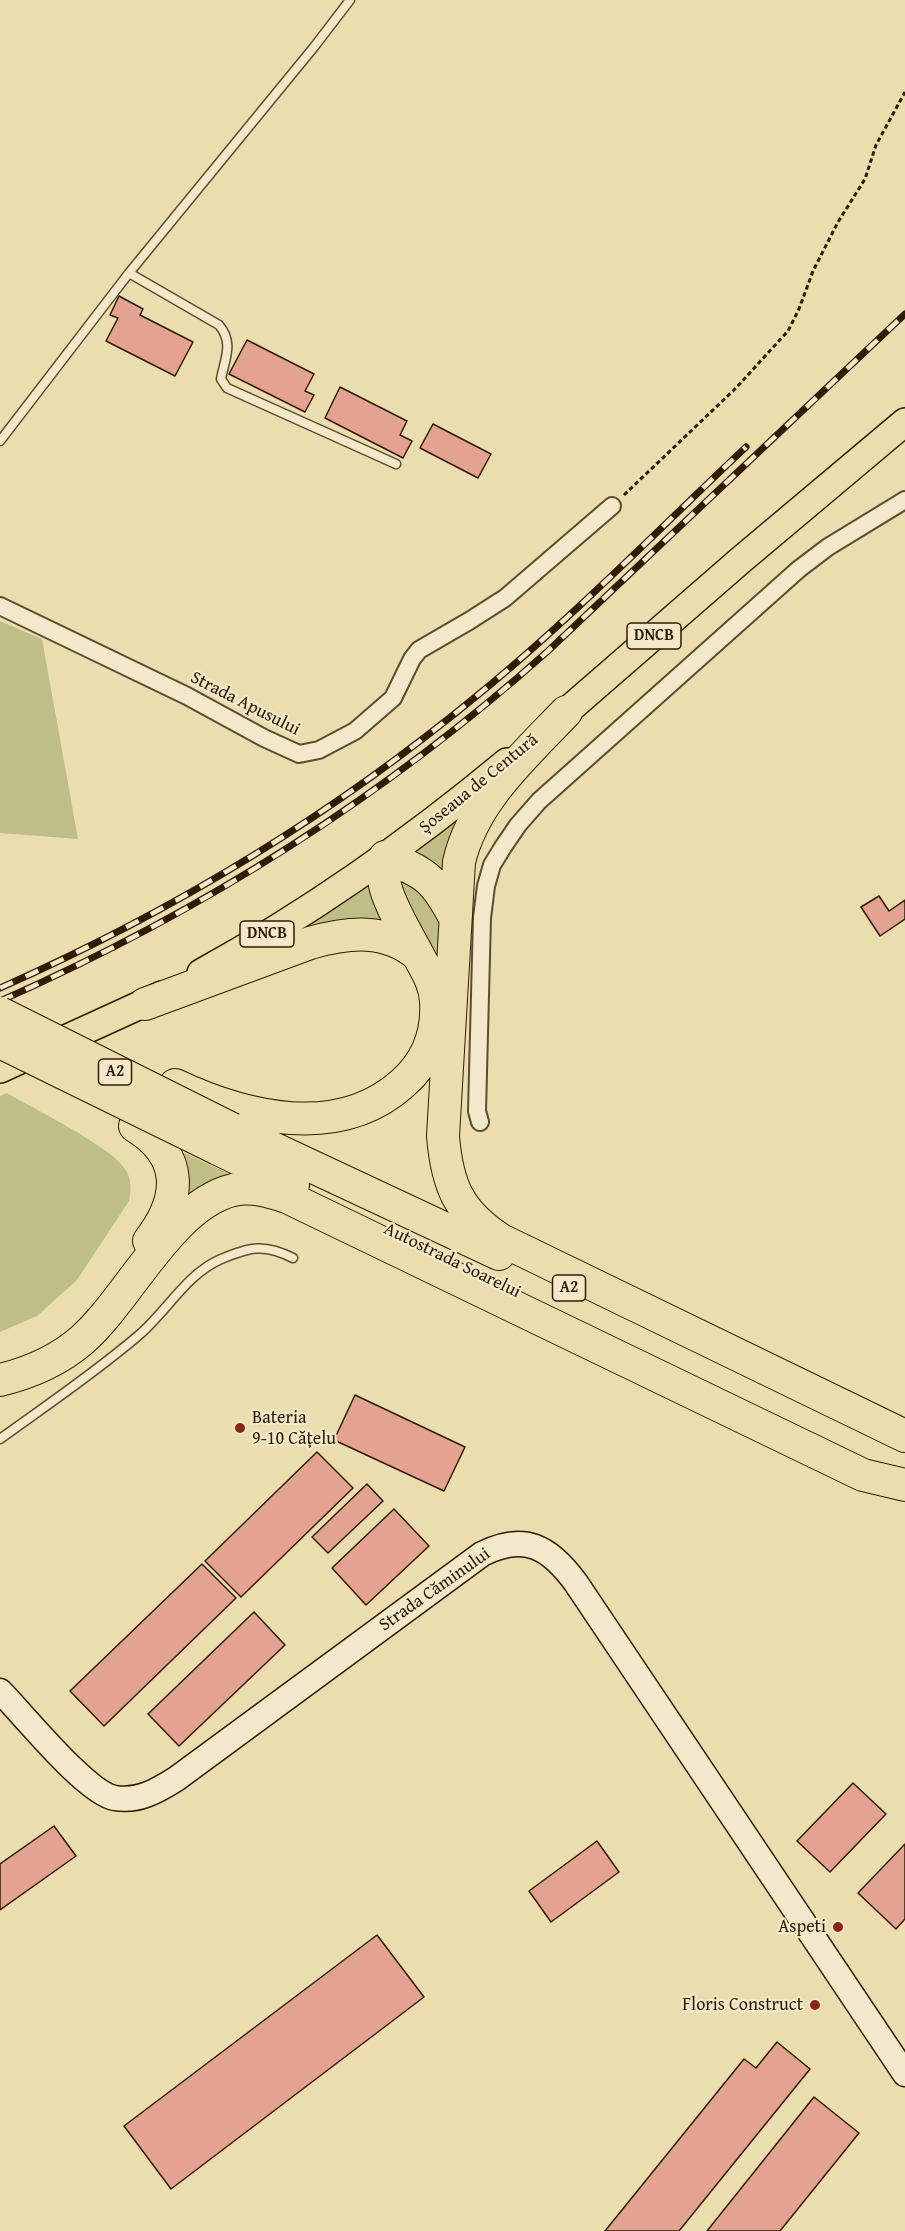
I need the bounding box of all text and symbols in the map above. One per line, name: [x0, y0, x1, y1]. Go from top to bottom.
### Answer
road number: DNCB: [627, 623, 681, 649]
street label: Strada Apusului: [187, 667, 303, 741]
street label: Șoseaua de Centură: [415, 729, 543, 839]
road number: DNCB: [240, 921, 294, 947]
road number: A2: [98, 1059, 132, 1085]
street label: Autostrada Soarelui: [380, 1219, 524, 1303]
road number: A2: [552, 1275, 586, 1301]
place label: Bateria 9-10 Cățelu: [252, 1407, 336, 1450]
marker: Bateria 9-10 Cățelu: [233, 1421, 247, 1435]
street label: Strada Căminului: [375, 1544, 495, 1636]
place label: Aspeti: [778, 1916, 826, 1938]
marker: Aspeti: [831, 1920, 845, 1934]
place label: Floris Construct: [682, 1994, 803, 2016]
marker: Floris Construct: [808, 1998, 822, 2012]

